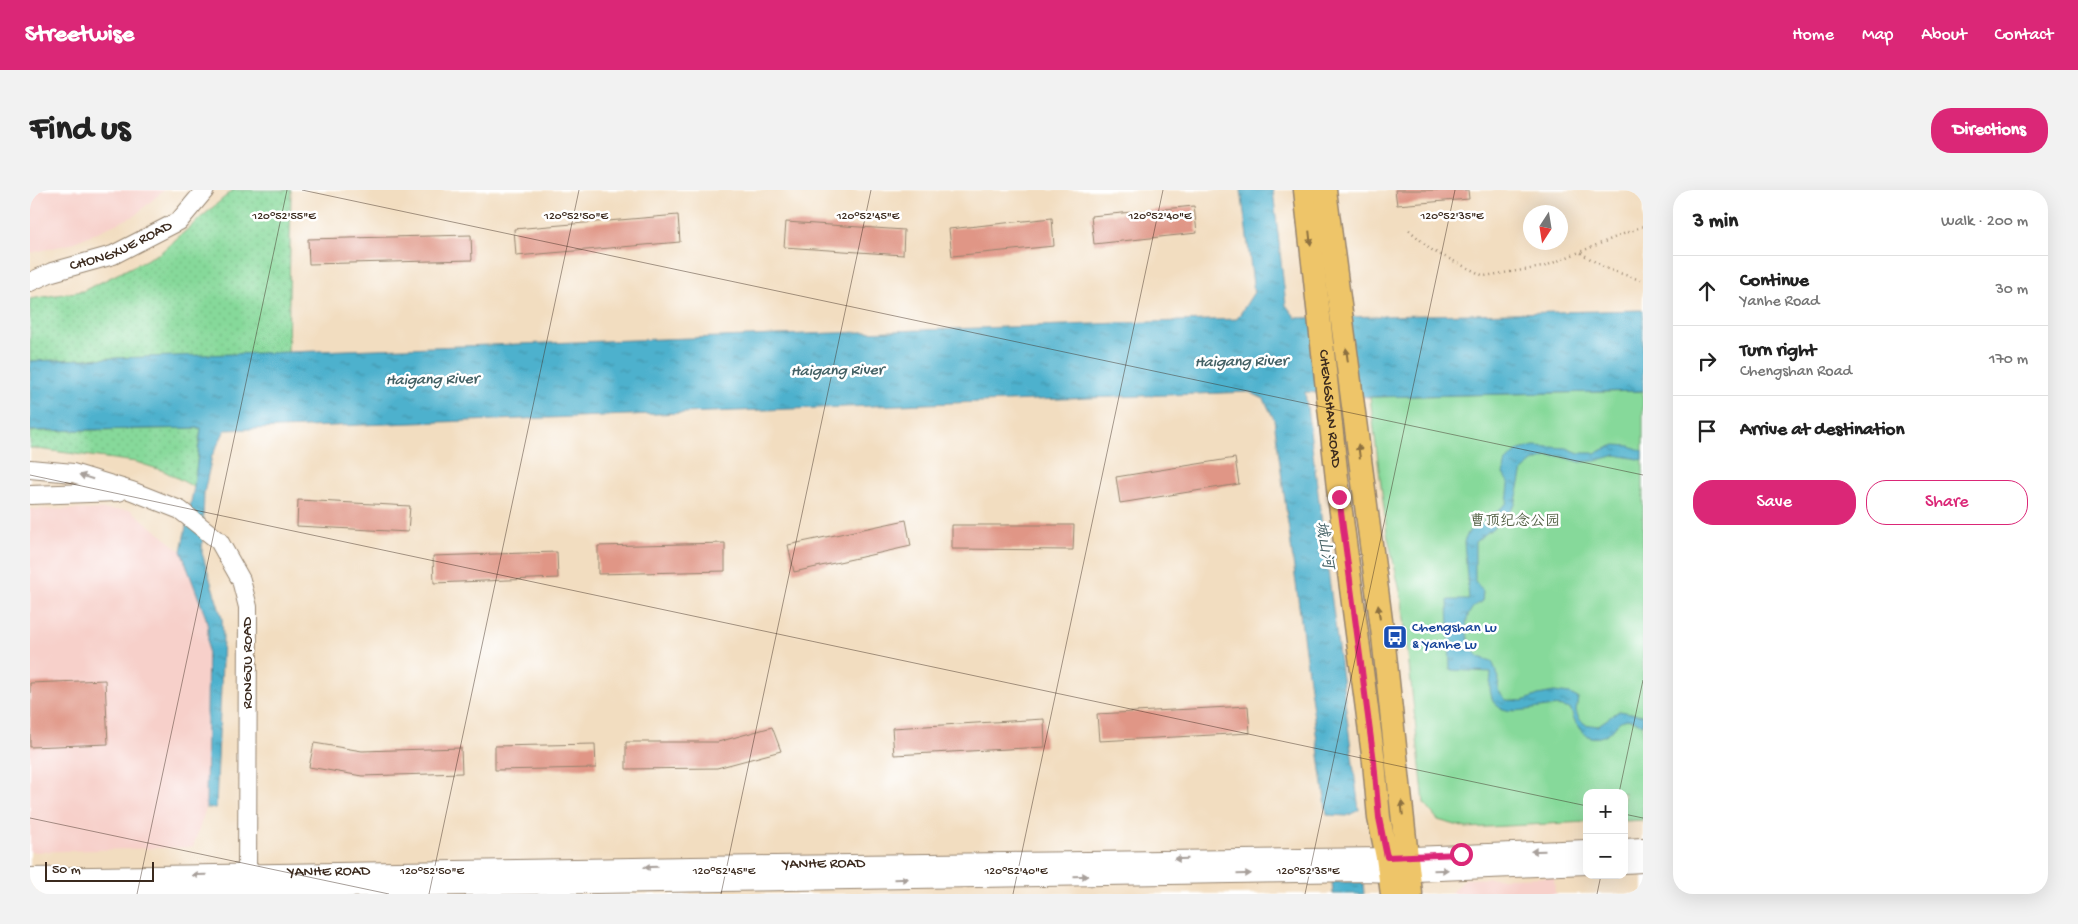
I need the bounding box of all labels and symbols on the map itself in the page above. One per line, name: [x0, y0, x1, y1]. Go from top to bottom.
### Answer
north arrow: [1523, 205, 1568, 250]
text: 120°52'55"E: [251, 210, 316, 224]
text: 120°52'50"E: [543, 210, 608, 224]
text: 120°52'45"E: [836, 210, 900, 224]
text: 120°52'40"E: [1127, 210, 1192, 224]
text: 120°52'35"E: [1419, 210, 1484, 224]
street label: CHONGXUE ROAD: [68, 217, 176, 276]
one-way arrow: [1306, 231, 1314, 247]
one-way arrow: [1342, 347, 1350, 363]
street label: CHENGSHAN ROAD: [1314, 349, 1345, 469]
water label: Haigang River: [1194, 353, 1291, 373]
water label: Haigang River: [790, 362, 887, 382]
water label: Haigang River: [385, 371, 482, 391]
one-way arrow: [1355, 442, 1363, 458]
one-way arrow: [78, 473, 93, 481]
route end: [1328, 486, 1351, 509]
park label: 曹顶纪念公园: [1470, 512, 1560, 531]
water label: 城山河: [1310, 520, 1338, 573]
one-way arrow: [1375, 603, 1383, 619]
street label: RONGJU ROAD: [239, 617, 257, 709]
place label: Chengshan Lu & Yanhe Lu: [1412, 619, 1497, 654]
bus stop icon: Chengshan Lu & Yanhe Lu: [1382, 624, 1408, 650]
one-way arrow: [1398, 800, 1406, 816]
route start: [1450, 843, 1473, 866]
one-way arrow: [1530, 847, 1546, 855]
street label: YANHE ROAD: [780, 855, 866, 874]
one-way arrow: [1173, 855, 1189, 863]
scale bar: [45, 859, 154, 882]
street label: YANHE ROAD: [285, 862, 371, 882]
one-way arrow: [643, 863, 659, 871]
text: 120°52'50"E: [399, 865, 464, 879]
text: 120°52'45"E: [692, 865, 756, 879]
text: 120°52'40"E: [983, 865, 1048, 879]
text: 120°52'35"E: [1275, 865, 1340, 879]
one-way arrow: [1433, 866, 1449, 874]
one-way arrow: [1236, 869, 1252, 877]
one-way arrow: [191, 871, 207, 879]
one-way arrow: [1073, 872, 1089, 880]
one-way arrow: [893, 874, 909, 882]

